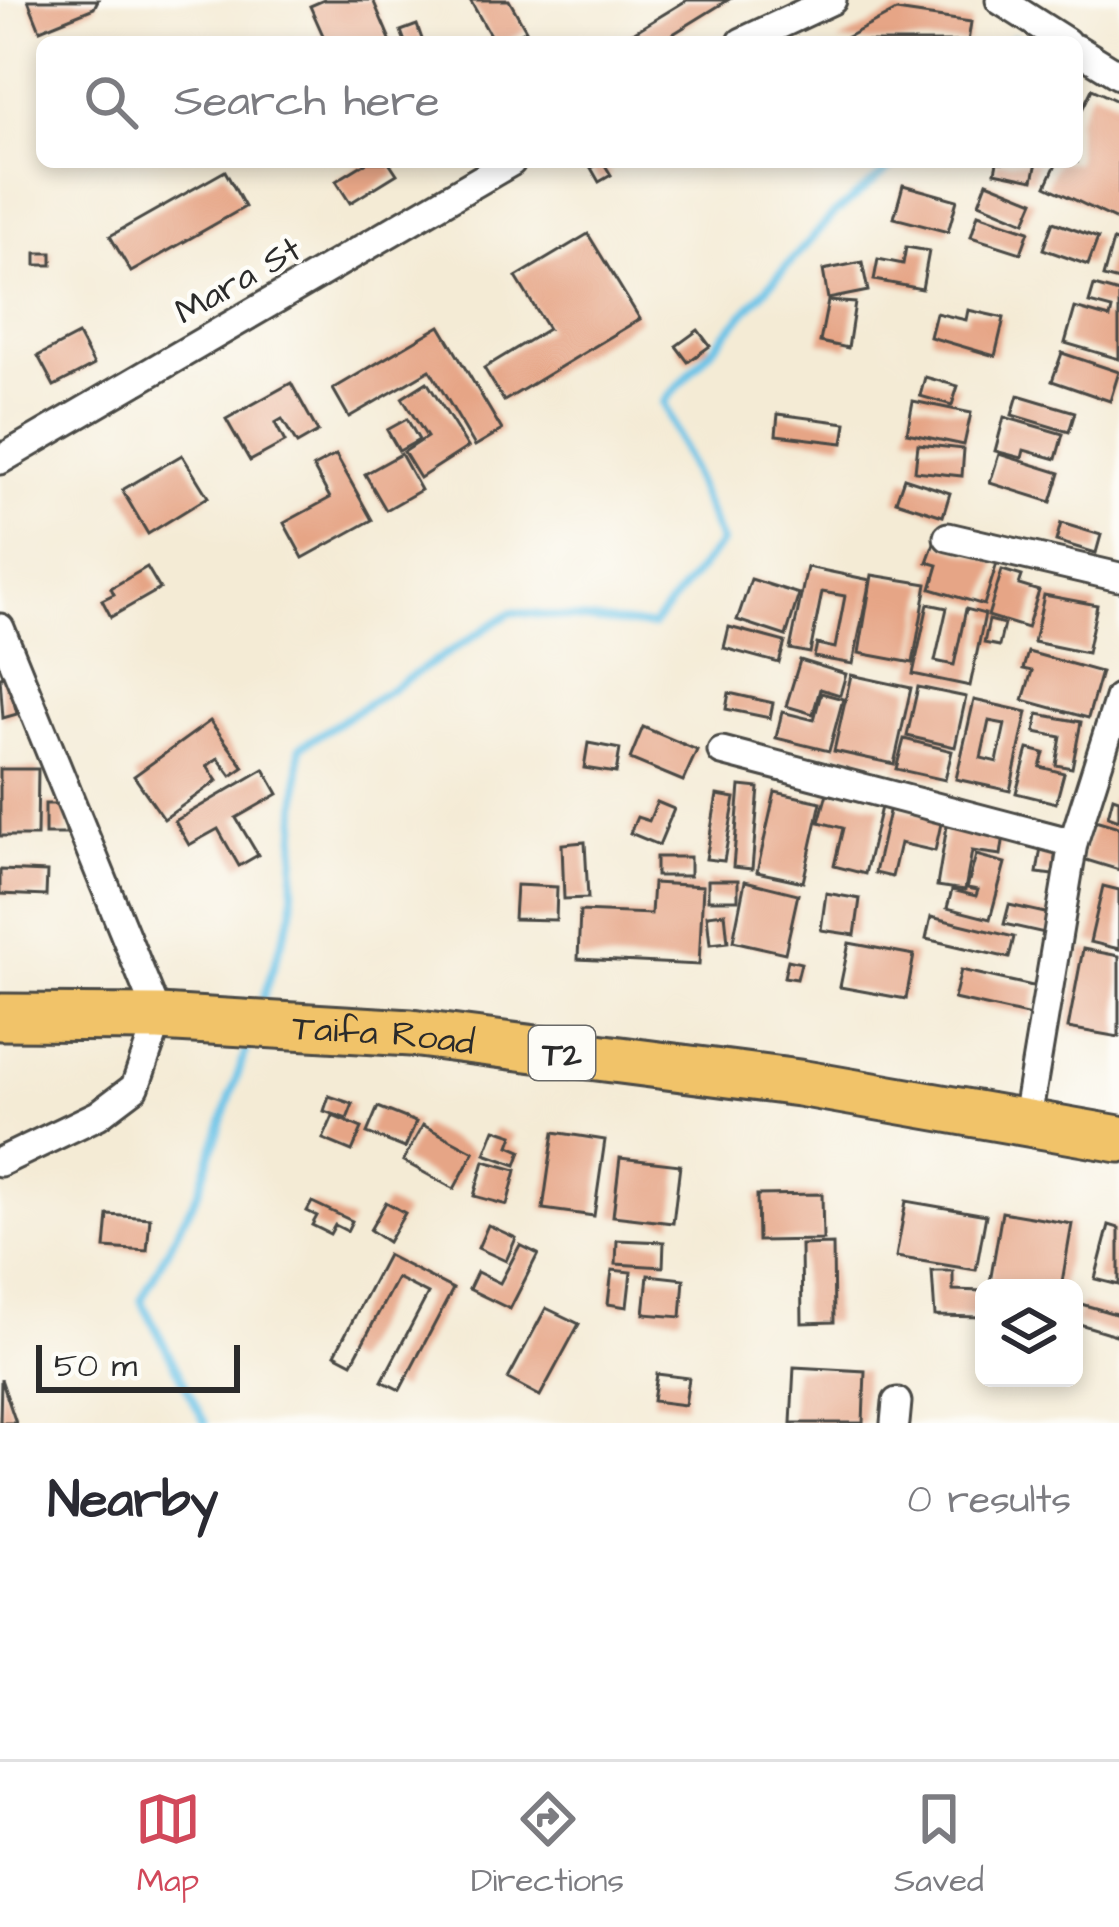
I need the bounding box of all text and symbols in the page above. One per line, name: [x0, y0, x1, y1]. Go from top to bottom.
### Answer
search box: [36, 36, 1083, 168]
icon: search: [78, 69, 144, 135]
text: Search here: [174, 71, 440, 133]
street label: Mara St: [166, 224, 311, 338]
street label: Taifa Road: [291, 1003, 477, 1069]
road number: T2: [529, 1026, 595, 1080]
map controls: [975, 1279, 1083, 1387]
button: layers: [975, 1279, 1083, 1387]
scale bar: [36, 1339, 240, 1392]
text: 50 m: [54, 1343, 137, 1389]
text: Nearby: [48, 1466, 218, 1537]
text: 0 results: [907, 1474, 1071, 1528]
tab: Map: [135, 1786, 201, 1904]
tab: Directions: [471, 1786, 624, 1904]
tab: Saved: [894, 1786, 984, 1904]

